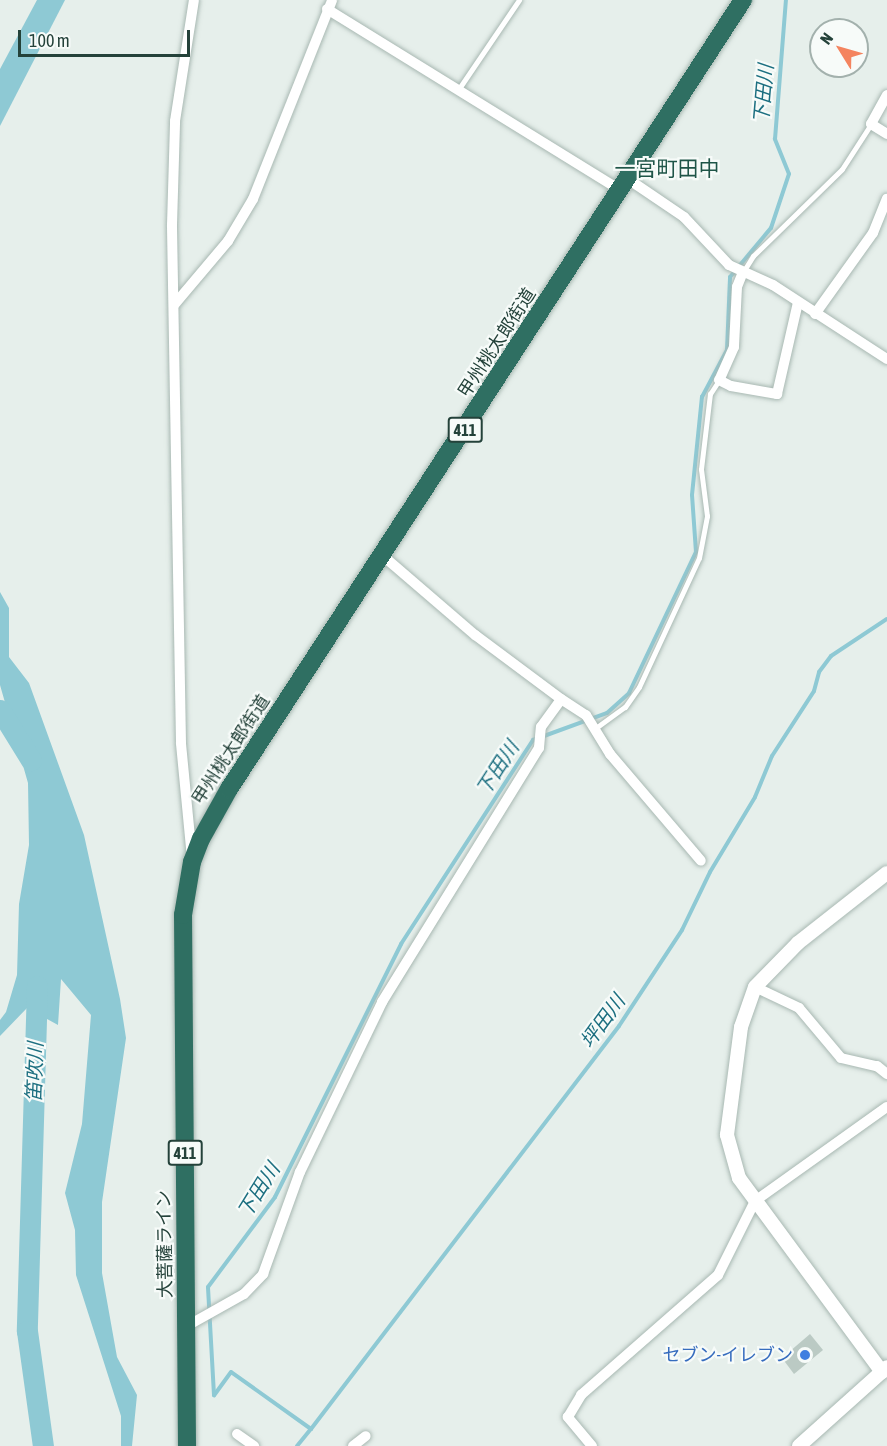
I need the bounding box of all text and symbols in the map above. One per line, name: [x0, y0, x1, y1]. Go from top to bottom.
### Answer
scale bar: [21, 18, 194, 56]
north arrow: [809, 18, 869, 78]
text: N: [816, 29, 836, 48]
text: 100 m: [29, 30, 70, 51]
water label: 下田川: [748, 63, 778, 125]
district label: 一宮町田中: [615, 155, 719, 181]
street label: 甲州桃太郎街道: [454, 284, 540, 402]
road number: 411: [447, 417, 483, 443]
street label: 甲州桃太郎街道: [188, 691, 274, 809]
water label: 下田川: [471, 736, 523, 800]
water label: 坪田川: [575, 990, 629, 1052]
water label: 笛吹川: [21, 1042, 47, 1102]
road number: 411: [167, 1140, 203, 1166]
water label: 下田川: [232, 1158, 284, 1222]
street label: 大菩薩ライン: [153, 1190, 177, 1298]
place label: セブン-イレブン: [663, 1344, 793, 1366]
marker: セブン-イレブン: [798, 1348, 812, 1362]

